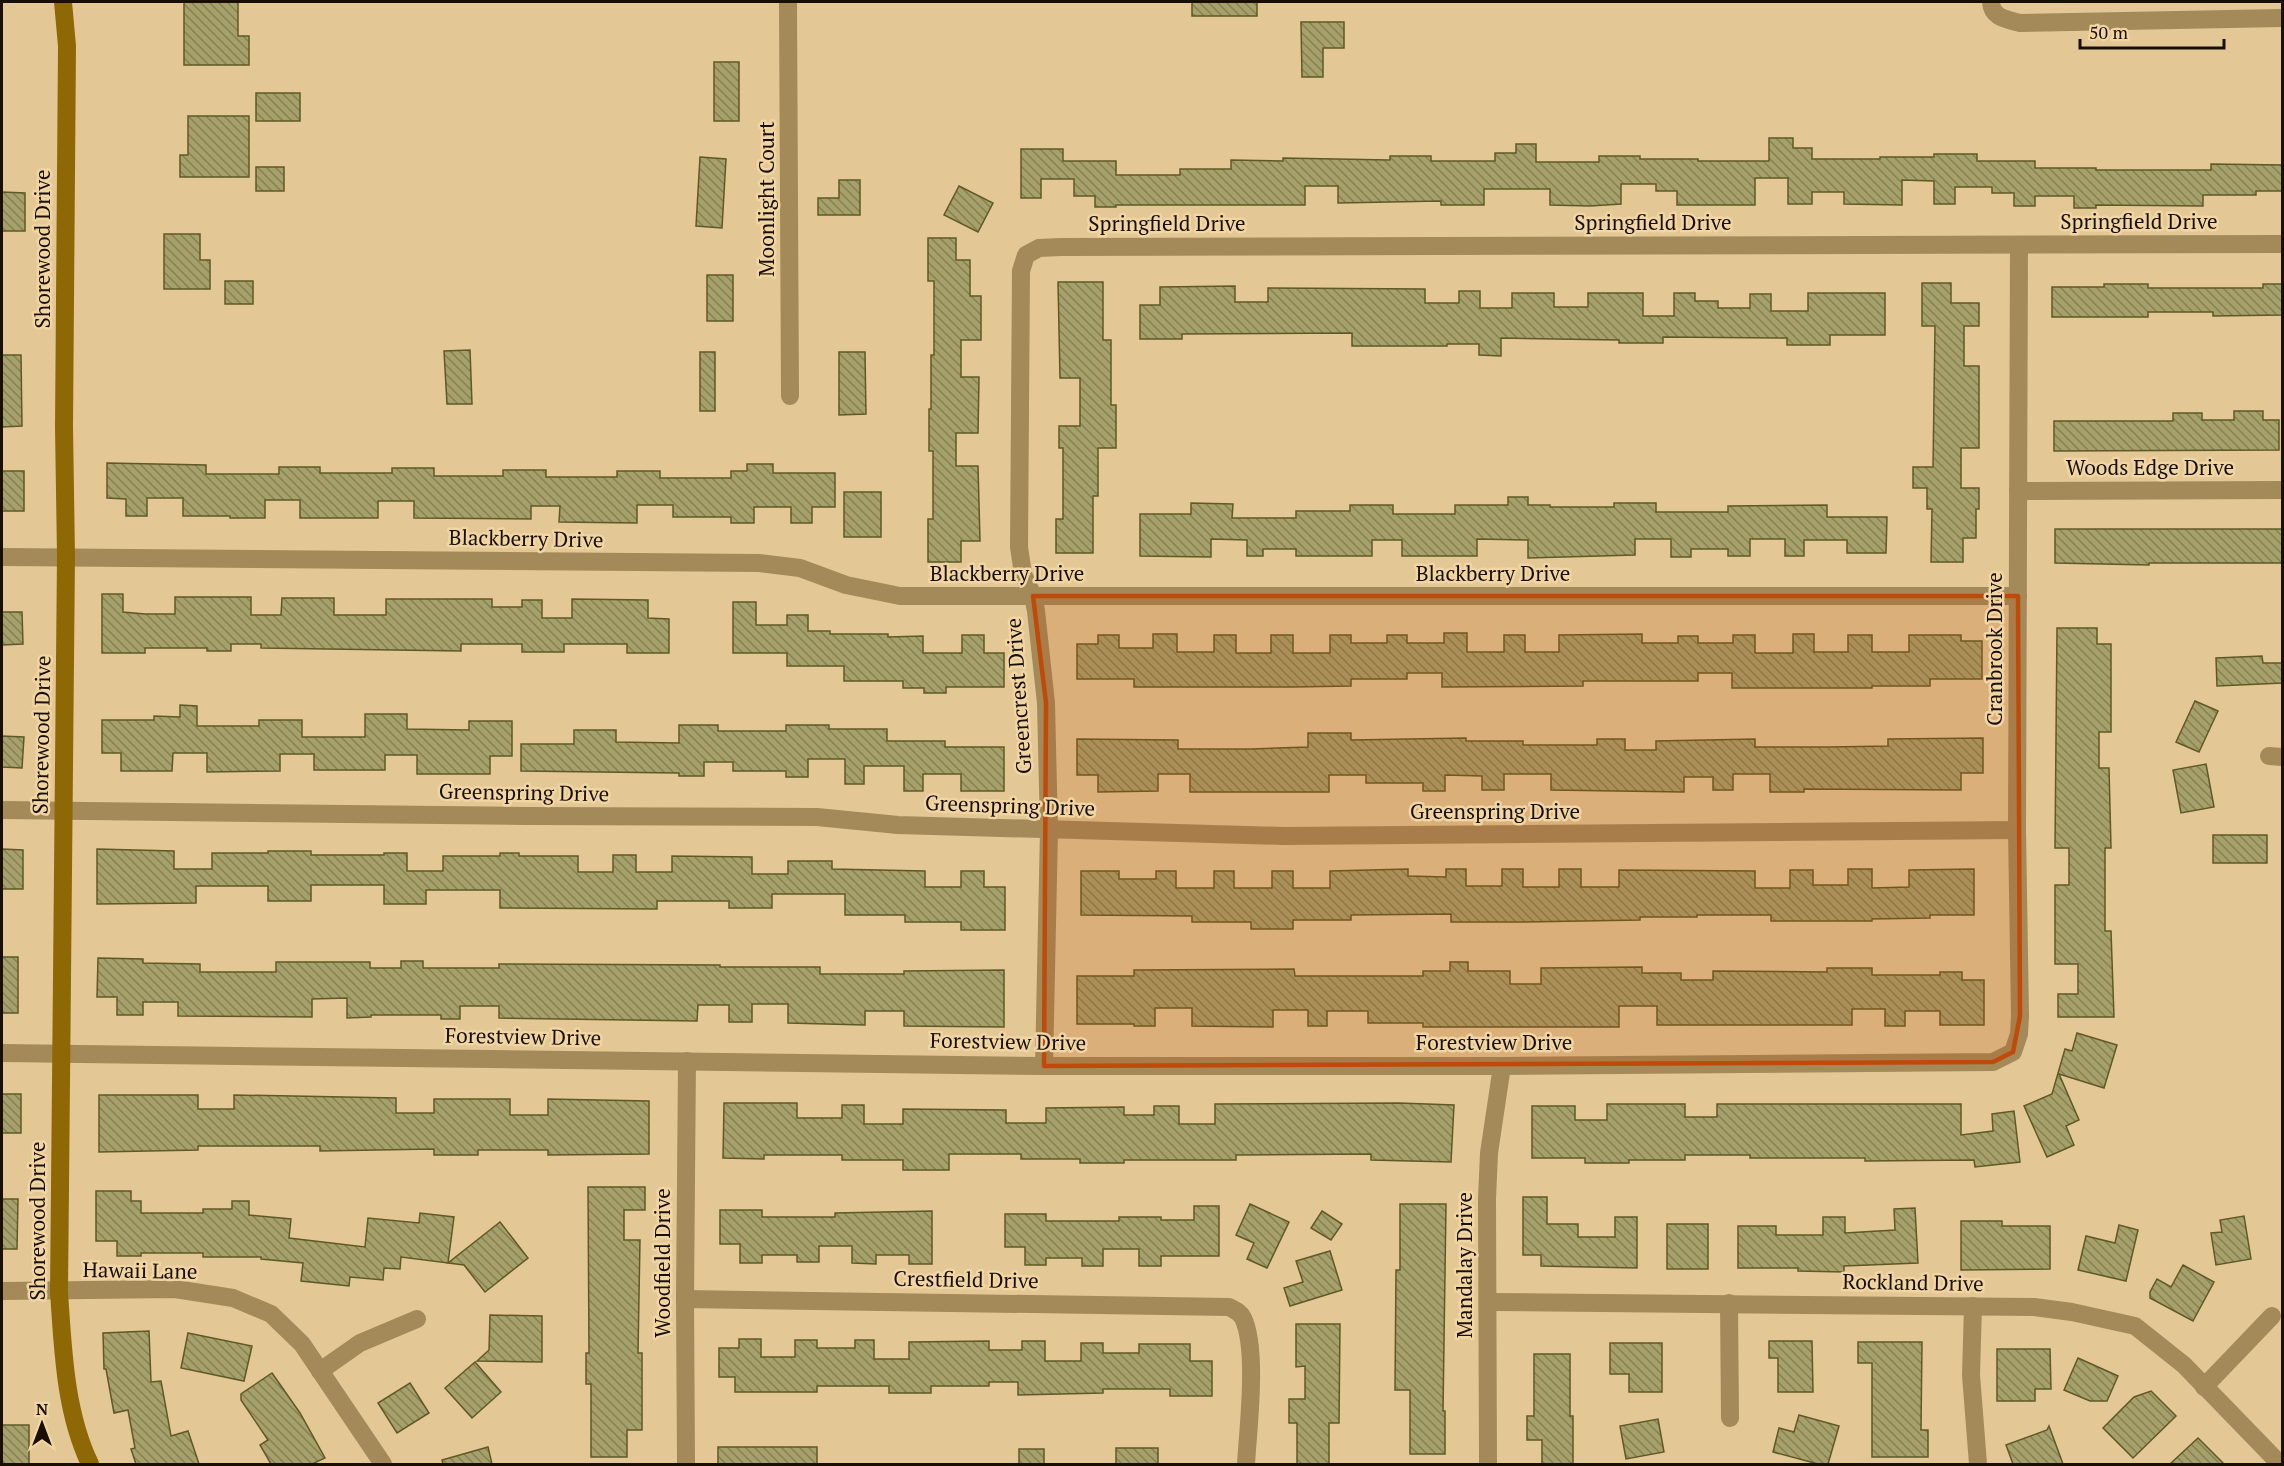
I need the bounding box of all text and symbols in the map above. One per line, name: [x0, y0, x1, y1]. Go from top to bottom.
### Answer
scale bar: [2080, 12, 2224, 50]
text: 50 m: [2089, 20, 2129, 44]
street label: Moonlight Court: [752, 121, 780, 277]
street label: Shorewood Drive: [28, 170, 56, 328]
street label: Springfield Drive: [2060, 207, 2218, 235]
street label: Springfield Drive: [1574, 208, 1732, 236]
street label: Springfield Drive: [1088, 209, 1246, 237]
street label: Woods Edge Drive: [2066, 453, 2234, 481]
street label: Blackberry Drive: [448, 523, 604, 553]
street label: Blackberry Drive: [930, 559, 1084, 587]
street label: Blackberry Drive: [1416, 559, 1570, 587]
street label: Cranbrook Drive: [1980, 572, 2008, 726]
street label: Greencrest Drive: [999, 617, 1037, 775]
street label: Shorewood Drive: [26, 655, 56, 815]
street label: Greenspring Drive: [439, 777, 609, 807]
street label: Greenspring Drive: [925, 788, 1096, 822]
street label: Greenspring Drive: [1410, 797, 1580, 825]
street label: Forestview Drive: [445, 1021, 602, 1051]
street label: Forestview Drive: [930, 1026, 1087, 1056]
street label: Forestview Drive: [1416, 1028, 1572, 1056]
street label: Shorewood Drive: [23, 1142, 51, 1300]
street label: Woodfield Drive: [648, 1188, 676, 1338]
street label: Mandalay Drive: [1450, 1192, 1478, 1338]
street label: Hawaii Lane: [82, 1255, 198, 1285]
street label: Crestfield Drive: [893, 1264, 1039, 1294]
street label: Rockland Drive: [1842, 1267, 1984, 1297]
north arrow: [12, 1394, 72, 1454]
text: N: [36, 1398, 48, 1420]

